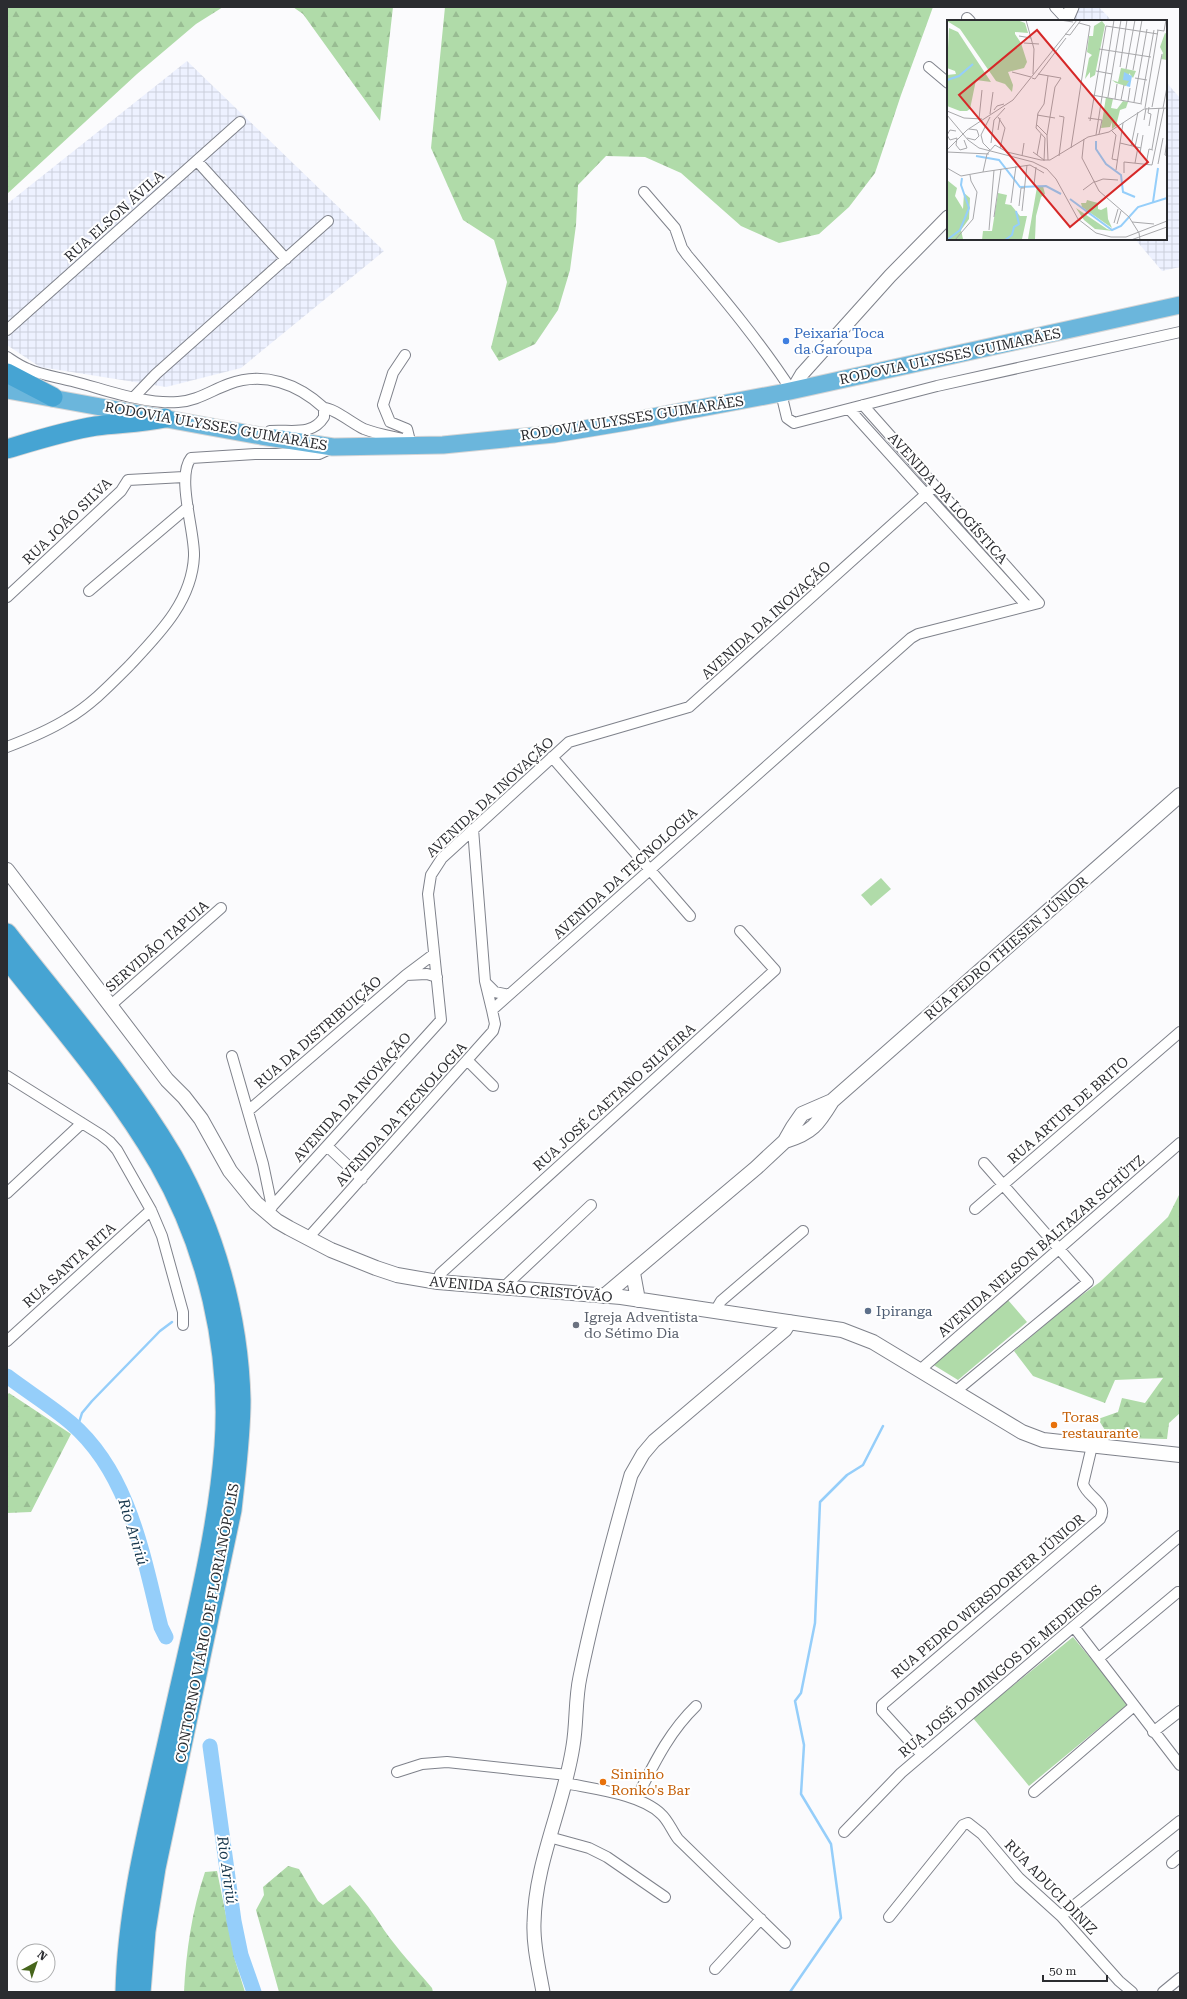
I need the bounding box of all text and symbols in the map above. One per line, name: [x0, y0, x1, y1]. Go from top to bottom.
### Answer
inset map: [947, 20, 1167, 240]
street label: RUA ELSON ÁVILA: [61, 167, 167, 265]
place label: Peixaria Toca da Garoupa: [794, 325, 885, 357]
street label: RODOVIA ULYSSES GUIMARÃES: [838, 325, 1062, 387]
marker: Peixaria Toca da Garoupa: [781, 336, 791, 346]
street label: RODOVIA ULYSSES GUIMARÃES: [519, 392, 745, 444]
street label: RODOVIA ULYSSES GUIMARÃES: [103, 399, 329, 454]
street label: AVENIDA DA LOGÍSTICA: [885, 429, 1011, 567]
street label: RUA JOÃO SILVA: [19, 474, 115, 567]
street label: AVENIDA DA INOVAÇÃO: [698, 558, 834, 682]
street label: AVENIDA DA INOVAÇÃO: [423, 734, 557, 860]
street label: AVENIDA DA TECNOLOGIA: [550, 804, 700, 942]
street label: RUA PEDRO THIESEN JÚNIOR: [921, 873, 1091, 1023]
street label: SERVIDÃO TAPUIA: [102, 897, 212, 995]
street label: RUA DA DISTRIBUIÇÃO: [251, 973, 385, 1091]
street label: RUA JOSÉ CAETANO SILVEIRA: [530, 1020, 698, 1174]
street label: AVENIDA DA INOVAÇÃO: [290, 1029, 414, 1165]
street label: AVENIDA DA TECNOLOGIA: [332, 1039, 470, 1189]
street label: RUA ARTUR DE BRITO: [1004, 1053, 1132, 1167]
street label: AVENIDA NELSON BALTAZAR SCHÜTZ: [934, 1152, 1148, 1340]
street label: RUA SANTA RITA: [19, 1219, 119, 1311]
street label: AVENIDA SÃO CRISTÓVÃO: [429, 1273, 613, 1305]
place label: Ipiranga: [876, 1303, 933, 1319]
marker: Ipiranga: [863, 1306, 873, 1316]
place label: Igreja Adventista do Sétimo Dia: [584, 1309, 699, 1341]
marker: Igreja Adventista do Sétimo Dia: [571, 1320, 581, 1330]
place label: Toras restaurante: [1062, 1409, 1139, 1441]
marker: Toras restaurante: [1049, 1420, 1059, 1430]
street label: CONTORNO VIÁRIO DE FLORIANÓPOLIS: [172, 1482, 242, 1764]
water label: Rio Aririú: [114, 1496, 152, 1567]
street label: RUA PEDRO WERSDORFER JÚNIOR: [888, 1510, 1088, 1682]
street label: RUA JOSÉ DOMINGOS DE MEDEIROS: [895, 1581, 1105, 1761]
place label: Sininho Ronko's Bar: [611, 1766, 690, 1798]
marker: Sininho Ronko's Bar: [598, 1777, 608, 1787]
water label: Rio Aririú: [213, 1834, 241, 1905]
street label: RUA ADUCI DINIZ: [1002, 1836, 1100, 1938]
north arrow: [16, 1943, 56, 1983]
text: N: [35, 1948, 50, 1964]
scale bar: [1043, 1957, 1107, 1983]
text: 50 m: [1049, 1964, 1076, 1978]

